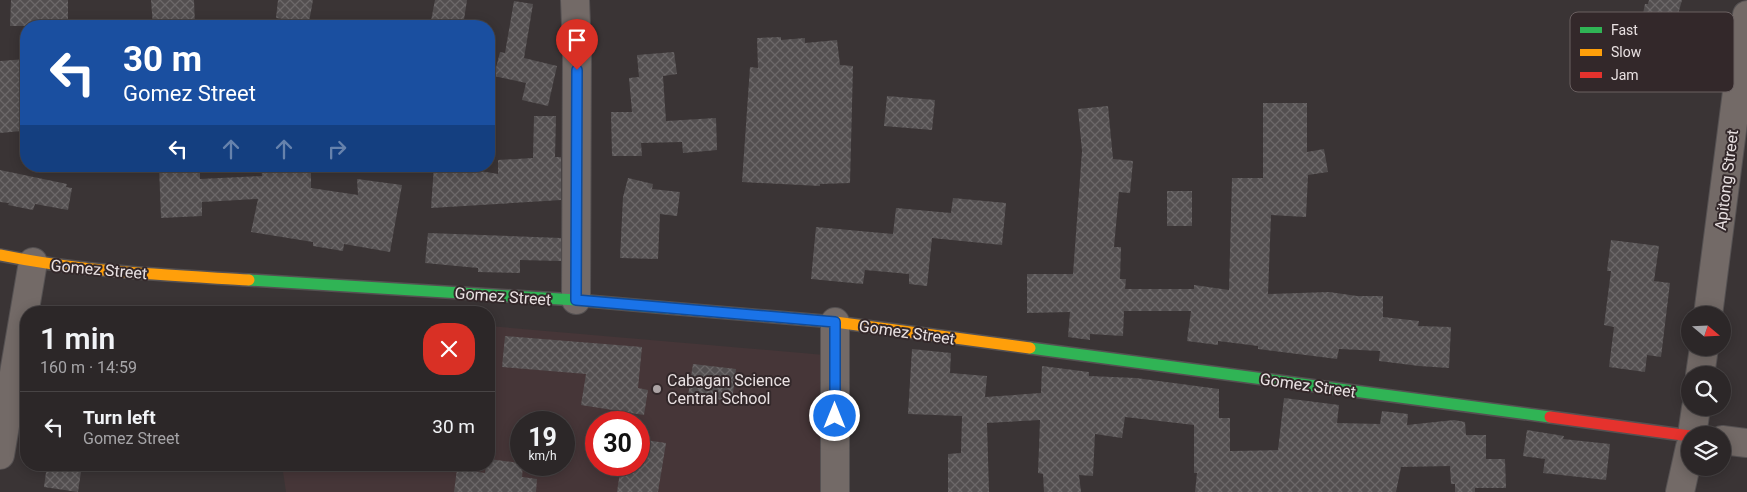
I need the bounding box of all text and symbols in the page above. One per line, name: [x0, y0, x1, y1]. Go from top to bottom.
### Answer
legend: [1570, 12, 1734, 92]
pin: [556, 19, 598, 70]
text: Fast: [1611, 22, 1638, 38]
icon: arrive: [563, 26, 591, 54]
text: 30 m: [123, 39, 202, 80]
icon: left: [40, 40, 105, 105]
text: Slow: [1611, 44, 1642, 60]
text: Jam: [1611, 67, 1639, 83]
text: Gomez Street: [123, 81, 256, 106]
street label: Apitong Street: [1711, 129, 1742, 232]
icon: left: [164, 135, 192, 163]
icon: ahead: [217, 135, 245, 163]
icon: ahead: [270, 135, 298, 163]
icon: right: [323, 135, 351, 163]
street label: Gomez Street: [50, 256, 148, 283]
street label: Gomez Street: [454, 284, 552, 309]
north arrow: [1681, 306, 1731, 356]
map controls: [1681, 306, 1731, 476]
street label: Gomez Street: [858, 316, 956, 349]
text: 1 min: [40, 321, 115, 356]
button: close: [423, 323, 475, 375]
text: 160 m · 14:59: [40, 358, 137, 377]
button: search: [1681, 366, 1731, 416]
street label: Gomez Street: [1259, 369, 1357, 402]
place label: Cabagan Science Central School: [667, 371, 790, 408]
marker: Cabagan Science Central School: [651, 383, 663, 395]
position arrow: [808, 389, 860, 441]
text: Turn left: [83, 406, 156, 429]
speed limit sign: 30: [585, 411, 650, 476]
icon: left: [40, 413, 68, 441]
text: 30 m: [432, 415, 475, 438]
text: 19: [528, 423, 557, 452]
button: layers: [1681, 426, 1731, 476]
text: Gomez Street: [83, 429, 180, 448]
text: km/h: [528, 449, 557, 463]

